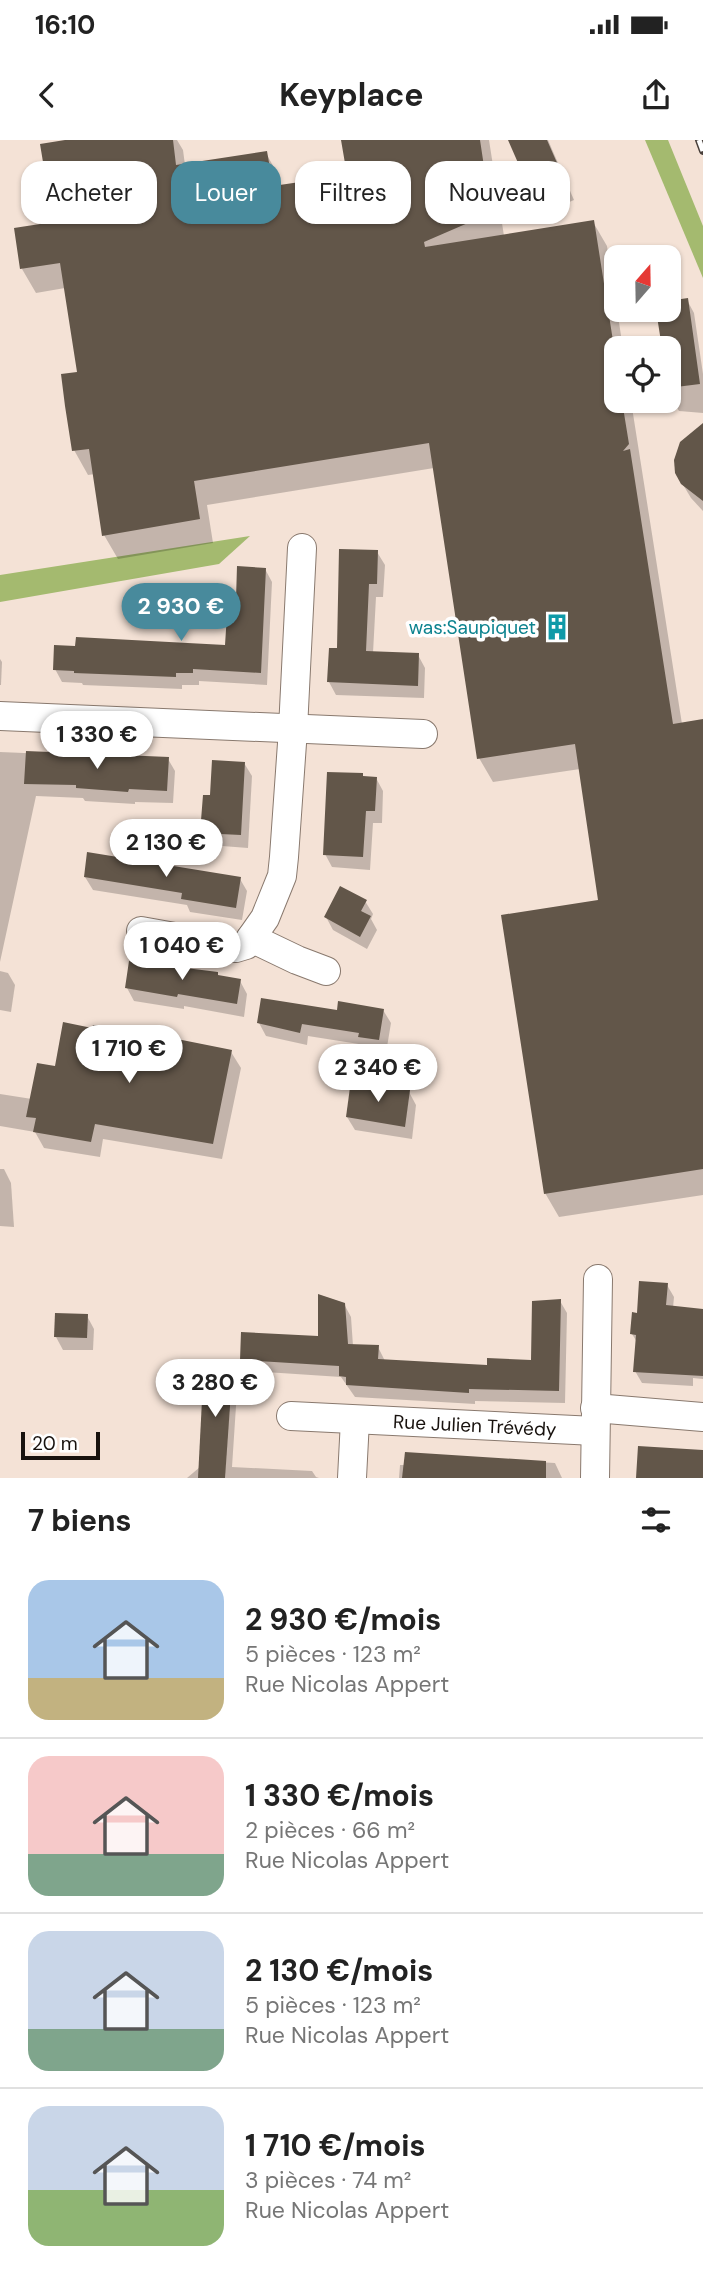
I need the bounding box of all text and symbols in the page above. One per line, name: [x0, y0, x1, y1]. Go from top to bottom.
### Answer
text: 16:10: [35, 8, 95, 42]
text: Keyplace: [279, 74, 424, 116]
icon: back: [28, 76, 66, 114]
icon: share: [637, 76, 675, 114]
chip: Acheter: [21, 161, 157, 224]
chip: Louer: [171, 161, 281, 224]
chip: Filtres: [295, 161, 411, 224]
chip: Nouveau: [425, 161, 570, 224]
north arrow: [604, 245, 681, 322]
map controls: [604, 245, 681, 413]
button: locate: [604, 336, 681, 413]
pin: 2 930 €: [116, 584, 246, 643]
text: 2 930 €: [138, 591, 224, 621]
building icon: was:Saupiquet: [542, 612, 572, 642]
place label: was:Saupiquet: [409, 615, 536, 640]
pin: 1 330 €: [32, 712, 162, 771]
text: 1 330 €: [56, 719, 138, 749]
pin: 2 130 €: [101, 820, 231, 879]
text: 2 130 €: [126, 827, 206, 857]
pin: 1 040 €: [117, 922, 247, 982]
text: 1 040 €: [140, 930, 224, 960]
pin: 1 710 €: [64, 1026, 194, 1085]
text: 1 710 €: [92, 1033, 166, 1063]
pin: 2 340 €: [313, 1044, 443, 1104]
text: 2 340 €: [334, 1052, 422, 1082]
pin: 3 280 €: [150, 1360, 280, 1419]
text: 3 280 €: [172, 1367, 258, 1397]
street label: Rue Julien Trévédy: [392, 1409, 557, 1442]
scale bar: [21, 1429, 100, 1461]
text: 20 m: [32, 1431, 78, 1456]
text: 7 biens: [28, 1501, 132, 1540]
icon: filters: [637, 1501, 675, 1539]
text: 2 930 €/mois: [245, 1600, 441, 1639]
icon: home: [84, 1608, 168, 1692]
text: 5 pièces · 123 m²: [245, 1639, 421, 1669]
text: Rue Nicolas Appert: [245, 1669, 449, 1699]
text: 1 330 €/mois: [245, 1776, 434, 1815]
icon: home: [84, 1784, 168, 1868]
text: 2 pièces · 66 m²: [245, 1815, 415, 1845]
text: Rue Nicolas Appert: [245, 1845, 449, 1875]
text: 2 130 €/mois: [245, 1951, 433, 1990]
icon: home: [84, 1959, 168, 2043]
text: 5 pièces · 123 m²: [245, 1990, 421, 2020]
text: Rue Nicolas Appert: [245, 2020, 449, 2050]
text: 1 710 €/mois: [245, 2126, 425, 2165]
icon: home: [84, 2134, 168, 2218]
text: 3 pièces · 74 m²: [245, 2165, 411, 2195]
text: Rue Nicolas Appert: [245, 2195, 449, 2225]

